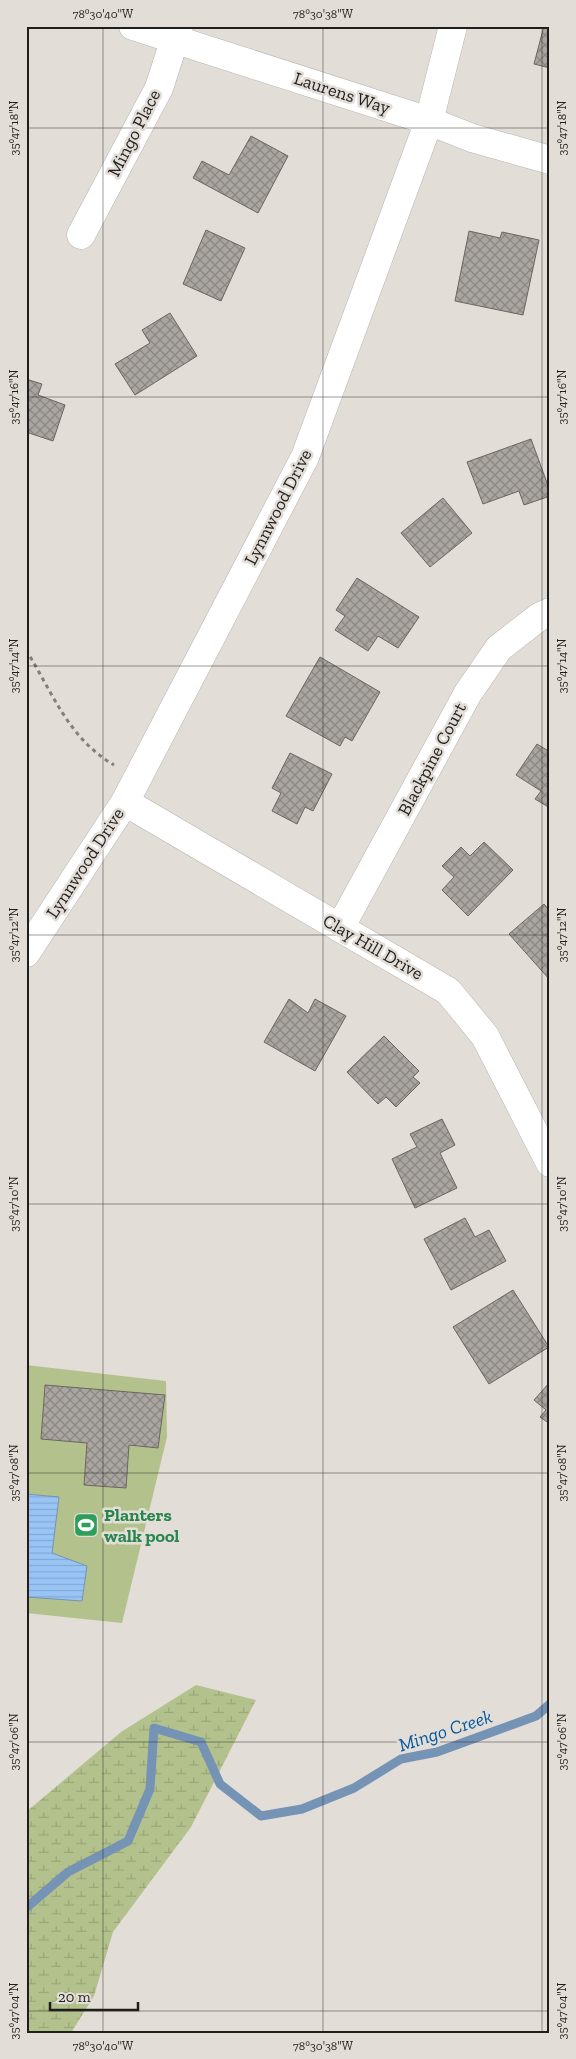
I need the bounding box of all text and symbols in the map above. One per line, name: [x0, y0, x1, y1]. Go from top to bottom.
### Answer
text: 78°30'40"W: [73, 7, 134, 21]
text: 78°30'38"W: [293, 7, 354, 21]
street label: Laurens Way: [291, 67, 394, 119]
street label: Mingo Place: [103, 86, 165, 180]
text: 35°47'18"N: [7, 100, 21, 155]
text: 35°47'18"N: [555, 100, 569, 155]
text: 35°47'16"N: [7, 369, 21, 424]
text: 35°47'16"N: [555, 369, 569, 424]
street label: Lynnwood Drive: [239, 445, 317, 569]
text: 35°47'14"N: [7, 639, 21, 693]
text: 35°47'14"N: [555, 639, 569, 693]
street label: Blackpine Court: [393, 698, 471, 819]
street label: Lynnwood Drive: [41, 804, 129, 922]
text: 35°47'12"N: [7, 908, 21, 962]
text: 35°47'12"N: [555, 908, 569, 962]
street label: Clay Hill Drive: [319, 909, 427, 985]
text: 35°47'10"N: [7, 1176, 21, 1232]
text: 35°47'10"N: [555, 1176, 569, 1232]
text: 35°47'08"N: [7, 1444, 21, 1502]
text: 35°47'08"N: [555, 1444, 569, 1502]
place label: Planters walk pool: [104, 1504, 179, 1547]
sports icon: Planters walk pool: [73, 1512, 99, 1538]
water label: Mingo Creek: [395, 1705, 495, 1756]
text: 35°47'06"N: [7, 1713, 21, 1771]
text: 35°47'06"N: [555, 1713, 569, 1771]
scale bar: [50, 1979, 138, 2011]
text: 35°47'04"N: [7, 1982, 21, 2039]
text: 35°47'04"N: [555, 1982, 569, 2039]
text: 20 m: [58, 1988, 91, 2006]
text: 78°30'40"W: [73, 2039, 134, 2053]
text: 78°30'38"W: [293, 2039, 354, 2053]

